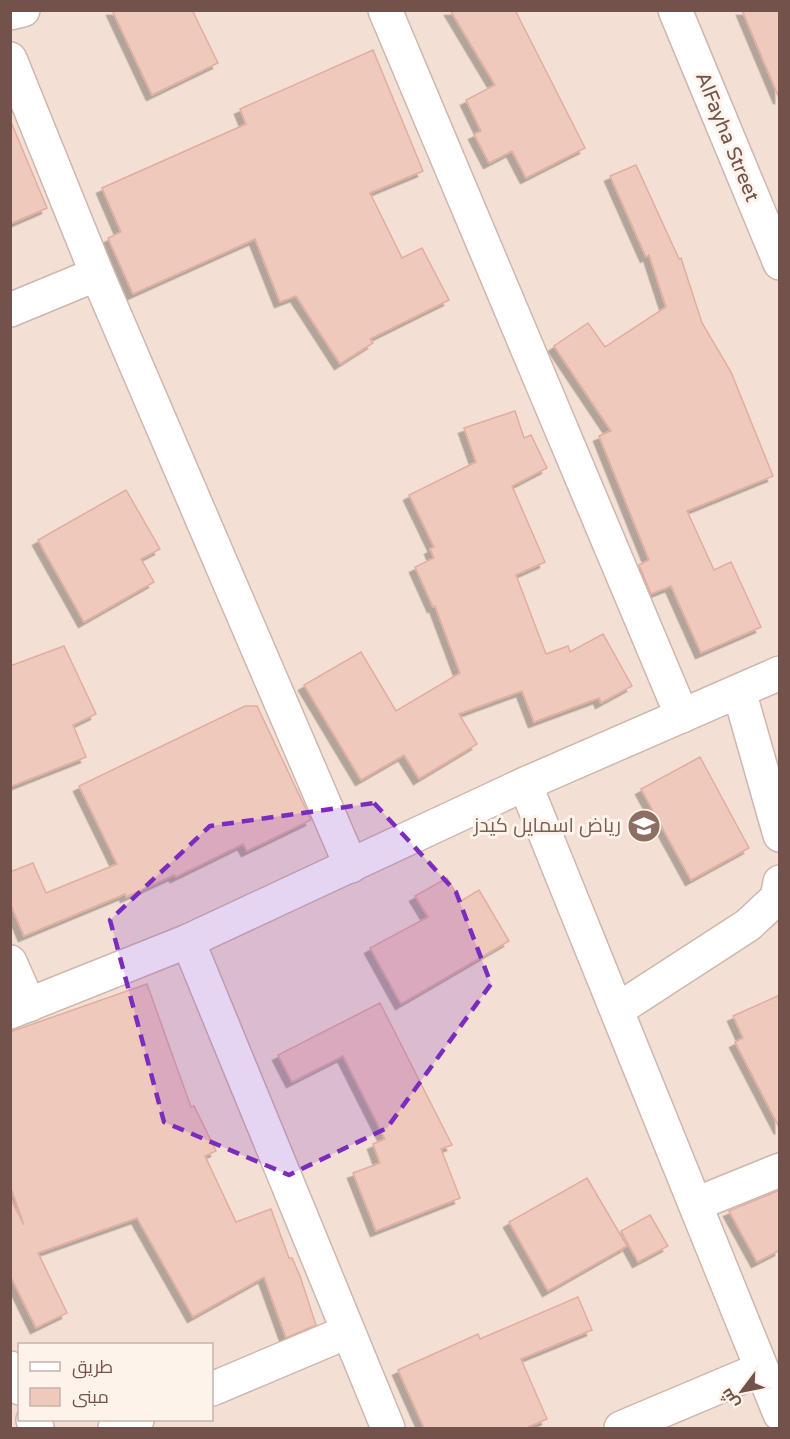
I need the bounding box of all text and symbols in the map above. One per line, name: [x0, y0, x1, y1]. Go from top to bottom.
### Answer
street label: AlFayha Street: [690, 69, 764, 206]
school or university icon: رياض اسمايل كيدز: [626, 808, 662, 844]
place label: رياض اسمايل كيدز: [473, 814, 621, 838]
legend: [18, 1343, 213, 1421]
text: طريق: [72, 1356, 113, 1379]
north arrow: [712, 1361, 772, 1421]
text: ش: [716, 1384, 744, 1412]
text: مبنى: [72, 1386, 109, 1408]

